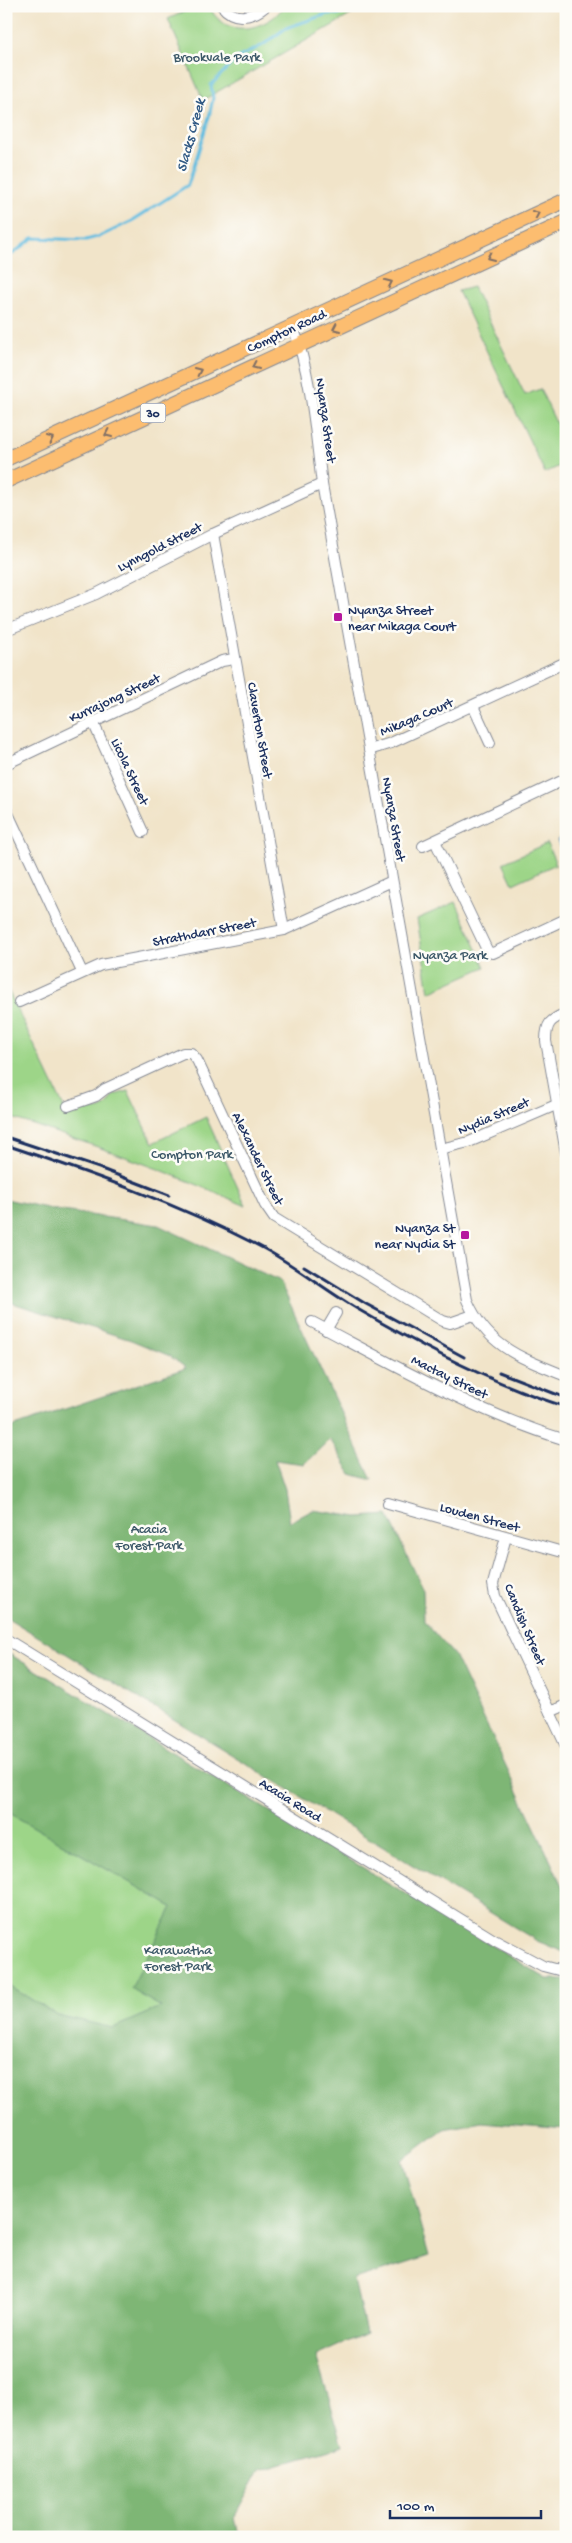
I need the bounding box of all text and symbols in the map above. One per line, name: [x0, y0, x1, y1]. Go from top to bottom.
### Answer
park label: Brookvale Park: [172, 50, 262, 67]
water label: Slacks Creek: [174, 96, 211, 174]
one-way arrow: [531, 210, 540, 220]
one-way arrow: [486, 251, 495, 261]
one-way arrow: [383, 279, 392, 289]
street label: Compton Road: [245, 306, 331, 358]
one-way arrow: [332, 322, 341, 333]
one-way arrow: [251, 359, 260, 370]
one-way arrow: [193, 366, 202, 377]
street label: Nyanza Street: [310, 377, 339, 465]
road number: 30: [140, 403, 166, 422]
one-way arrow: [104, 428, 113, 438]
one-way arrow: [45, 435, 54, 445]
street label: Lynngold Street: [115, 519, 206, 577]
place label: Nyanza Street near Mikaga Court: [348, 603, 457, 636]
marker: Nyanza Street near Mikaga Court: [332, 611, 344, 623]
street label: Kurrajong Street: [67, 670, 164, 728]
street label: Claverton Street: [242, 681, 276, 781]
street label: Mikaga Court: [378, 695, 457, 741]
street label: Licola Street: [106, 736, 152, 809]
street label: Nyanza Street: [377, 776, 409, 864]
street label: Strathdarr Street: [151, 915, 259, 952]
park label: Nyanza Park: [413, 948, 489, 965]
street label: Nydia Street: [456, 1094, 533, 1140]
street label: Alexander Street: [227, 1110, 287, 1210]
park label: Compton Park: [151, 1147, 234, 1164]
place label: Nyanza St near Nydia St: [375, 1221, 456, 1254]
marker: Nyanza St near Nydia St: [459, 1229, 471, 1241]
street label: Mactay Street: [408, 1352, 491, 1405]
street label: Louden Street: [438, 1500, 522, 1538]
park label: Acacia Forest Park: [114, 1522, 185, 1555]
street label: Candish Street: [499, 1582, 549, 1669]
street label: Acacia Road: [255, 1775, 325, 1828]
park label: Karawatha Forest Park: [143, 1943, 214, 1976]
scale bar: [390, 2488, 541, 2520]
text: 100 m: [396, 2498, 435, 2516]

